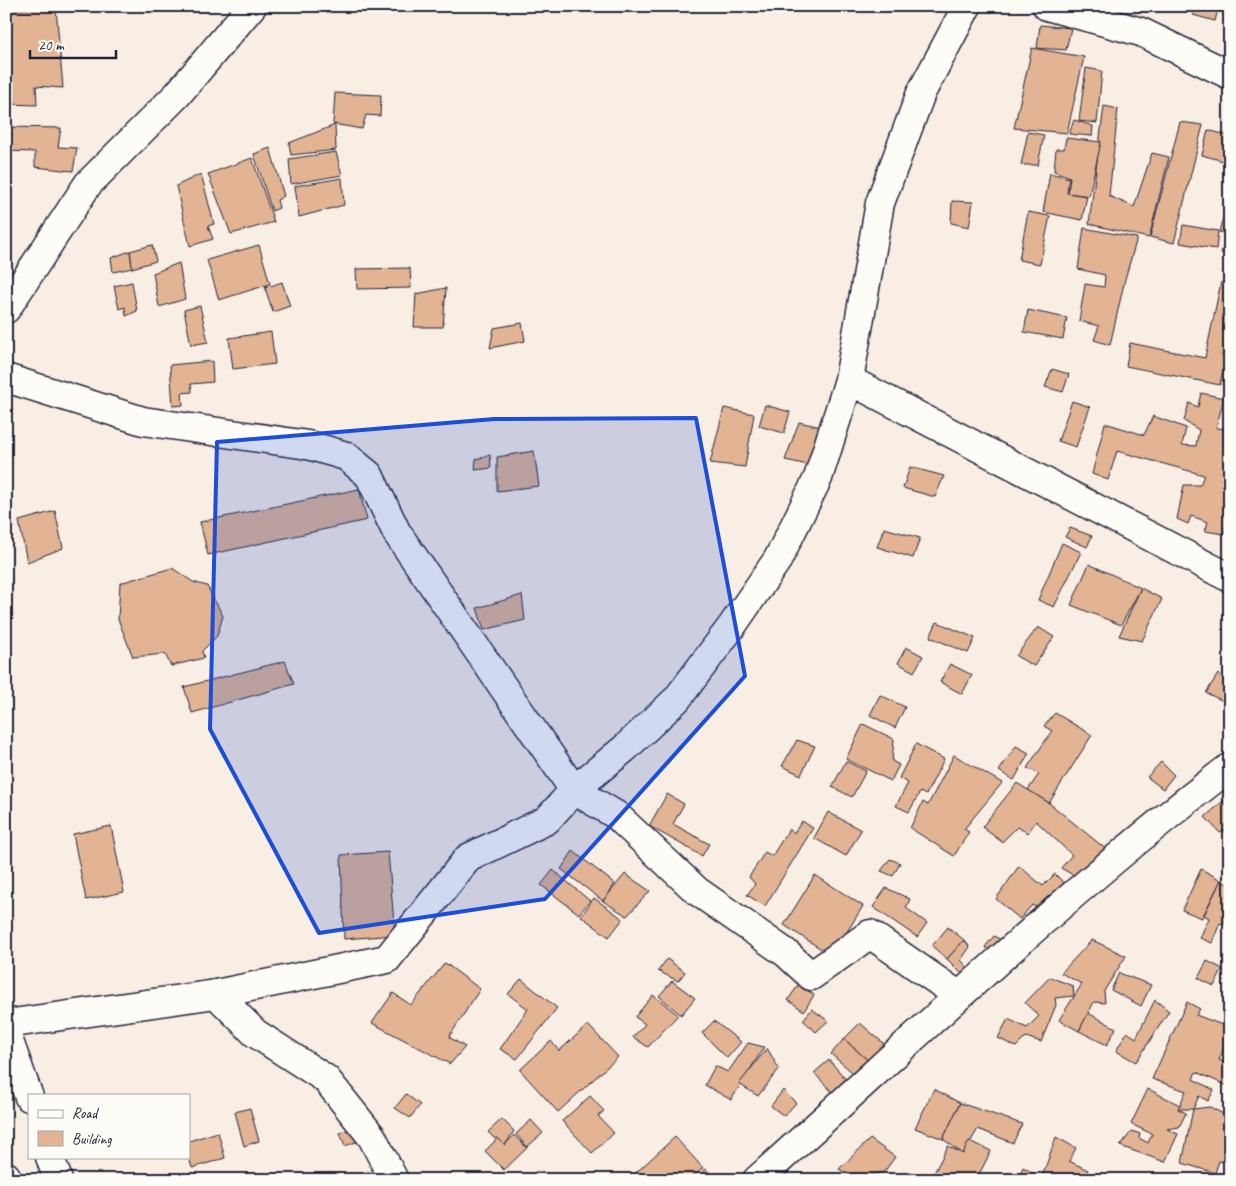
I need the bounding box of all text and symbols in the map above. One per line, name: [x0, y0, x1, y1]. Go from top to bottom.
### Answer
scale bar: [30, 28, 116, 60]
text: 20 m: [38, 36, 65, 55]
legend: [28, 1094, 190, 1158]
text: Road: [72, 1104, 99, 1123]
text: Building: [72, 1130, 112, 1149]

